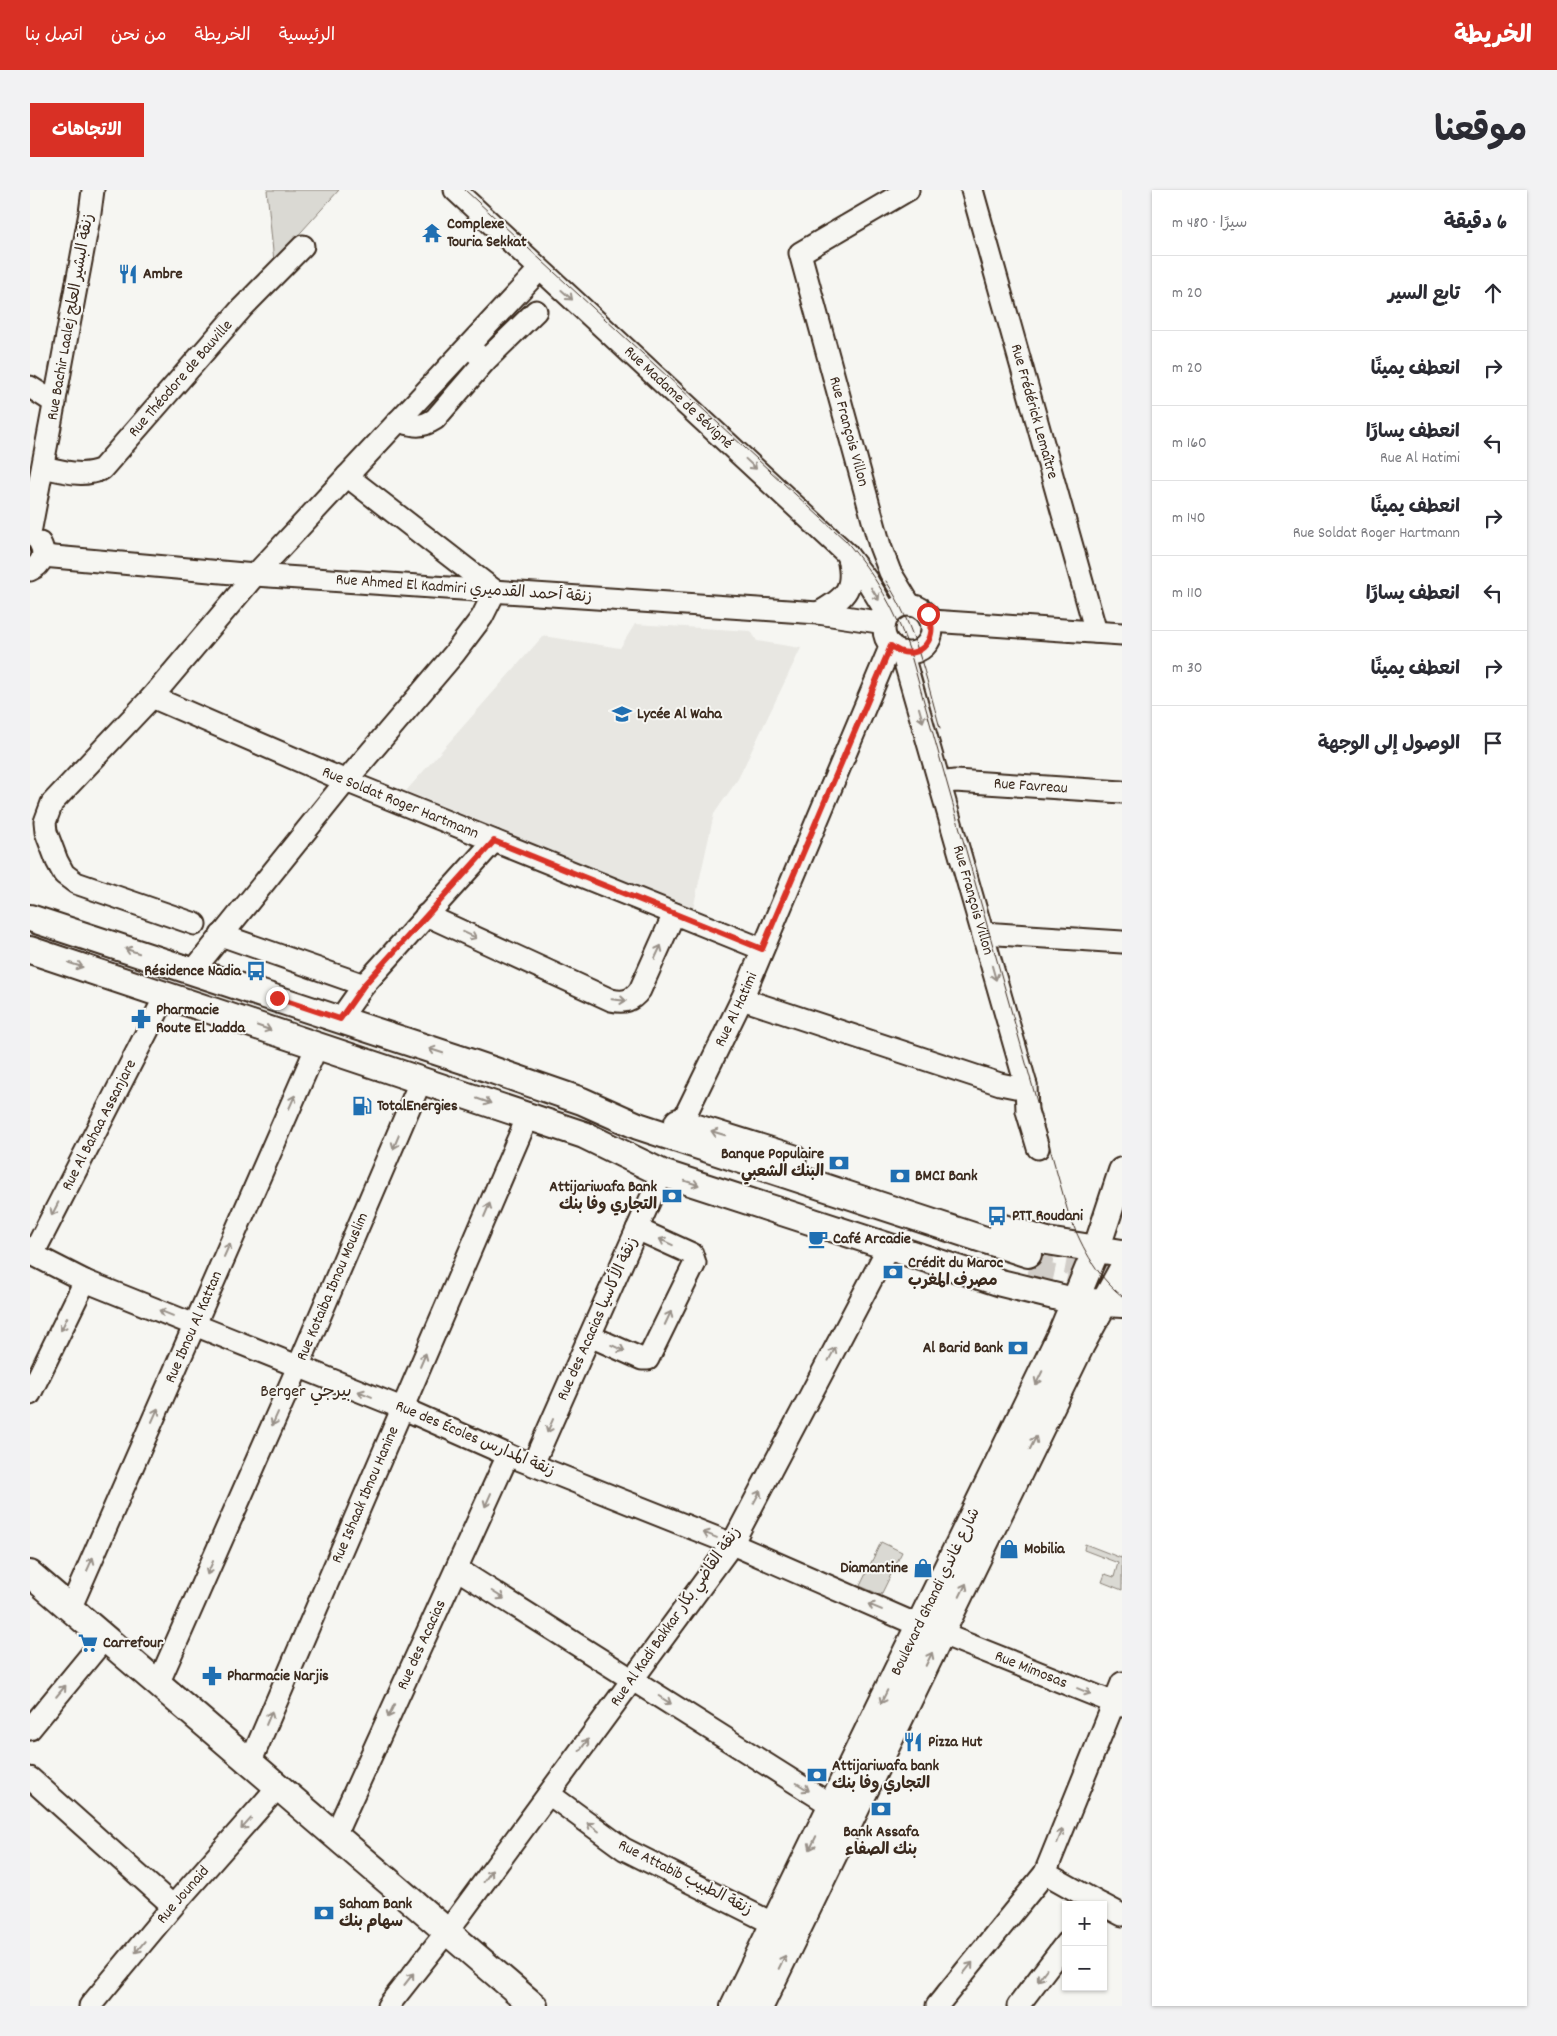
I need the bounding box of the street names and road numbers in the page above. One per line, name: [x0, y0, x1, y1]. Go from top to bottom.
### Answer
street label: Rue Bachir Laalej زنقة البشير العلج: [41, 212, 101, 422]
street label: Rue Théodore de Bauville: [123, 315, 238, 442]
street label: Rue Madame de Sévigné: [619, 341, 739, 454]
street label: Rue Frédérick Lemaître: [1004, 341, 1064, 482]
street label: Rue François Villon: [823, 374, 875, 489]
street label: Rue Ahmed El Kadmiri زنقة أحمد القدميري: [335, 569, 593, 609]
street label: Rue Soldat Roger Hartmann: [318, 760, 482, 845]
street label: Rue Favreau: [993, 772, 1069, 800]
street label: Rue François Villon: [946, 842, 1000, 958]
street label: Rue Al Hatimi: [709, 968, 764, 1051]
street label: Rue Al Bahaa Assanjare: [56, 1055, 143, 1195]
street label: Rue Kotaiba Ibnou Mouslim: [290, 1209, 374, 1364]
street label: Rue des Acacias زنقة الأكاسيا: [551, 1233, 644, 1404]
street label: Rue Ibnou Al Kattan: [159, 1267, 228, 1387]
street label: Rue des Écoles زنقة المدارس: [392, 1395, 558, 1483]
street label: Rue Ishaak Ibnou Hanine: [326, 1423, 405, 1567]
street label: Boulevard Ghandi شارع غاندي: [885, 1504, 987, 1680]
street label: Rue Al Kadi Bakkar زنقة القاضي بكار: [605, 1522, 748, 1712]
street label: Rue des Acacias: [391, 1596, 452, 1694]
street label: Rue Mimosas: [991, 1645, 1071, 1695]
street label: Rue Attabib زنقة الطبيب: [614, 1834, 756, 1922]
street label: Rue Jounaid: [151, 1861, 215, 1929]

